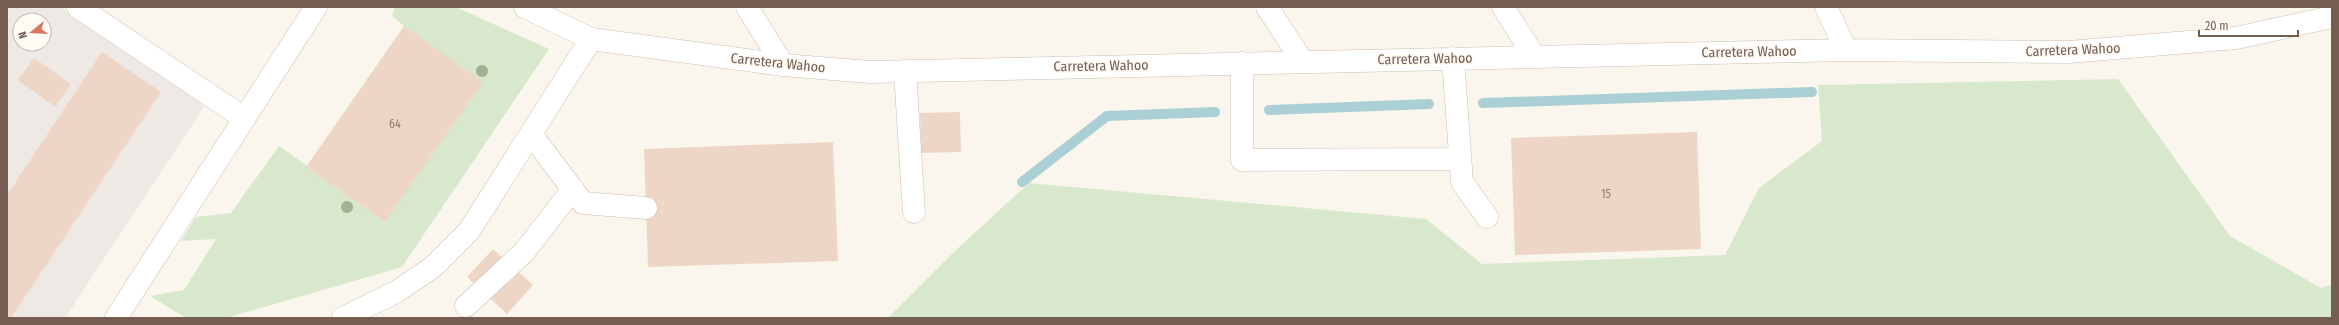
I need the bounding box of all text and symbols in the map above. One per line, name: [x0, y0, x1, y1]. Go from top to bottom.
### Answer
north arrow: [12, 12, 52, 52]
scale bar: [2199, 12, 2298, 38]
text: 20 m: [2205, 19, 2229, 33]
text: N: [16, 30, 30, 40]
street label: Carretera Wahoo: [2025, 40, 2121, 60]
street label: Carretera Wahoo: [1701, 43, 1797, 61]
street label: Carretera Wahoo: [730, 50, 826, 76]
street label: Carretera Wahoo: [1377, 50, 1473, 68]
street label: Carretera Wahoo: [1053, 57, 1149, 75]
house number: 64: [389, 117, 401, 131]
house number: 15: [1601, 187, 1612, 201]

